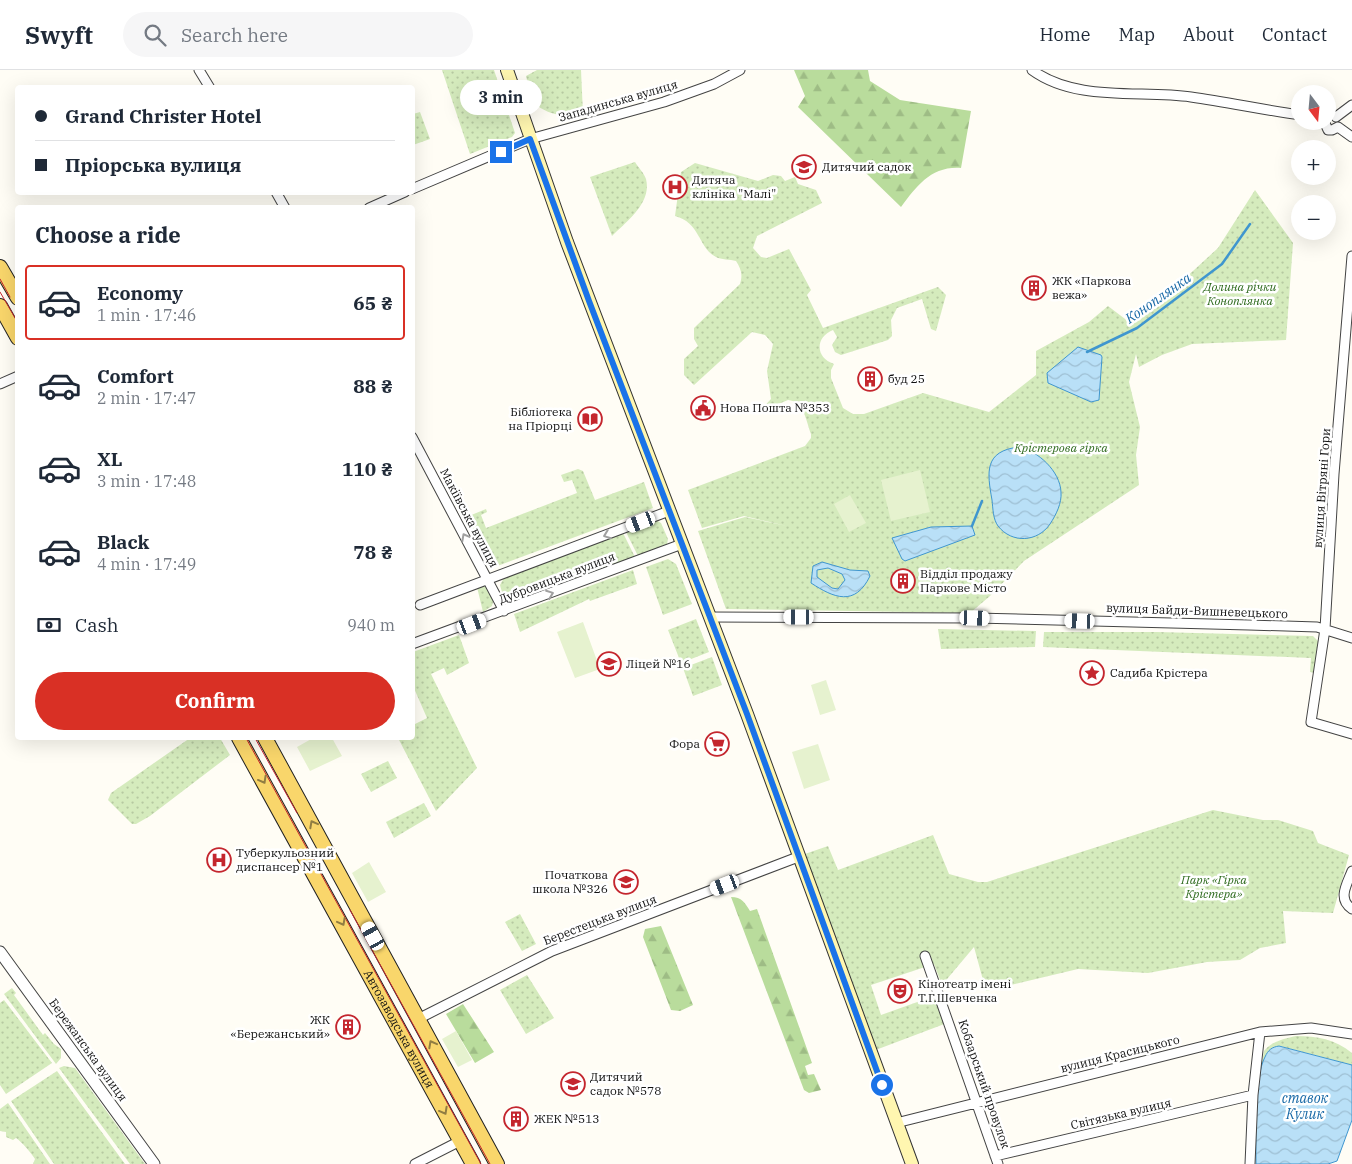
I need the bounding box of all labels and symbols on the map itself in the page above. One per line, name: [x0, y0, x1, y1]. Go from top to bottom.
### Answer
street label: Западинська вулиця: [557, 76, 679, 125]
callout: 3 min: [460, 79, 542, 114]
north arrow: [1291, 85, 1336, 130]
route end: [490, 141, 512, 163]
school or university icon: Дитячий садок: [791, 154, 817, 180]
place label: Дитячий садок: [822, 159, 911, 174]
place label: Дитяча клініка "Малі": [692, 172, 776, 201]
hospital icon: Дитяча клініка "Малі": [662, 174, 688, 200]
water label: Коноплянка: [1121, 268, 1195, 328]
place label: ЖК «Паркова вежа»: [1052, 273, 1132, 302]
building icon: ЖК «Паркова вежа»: [1021, 275, 1047, 301]
park label: Долина річки Коноплянка: [1202, 279, 1277, 308]
building icon: буд 25: [857, 366, 883, 392]
place label: буд 25: [888, 371, 925, 386]
public building icon: Нова Пошта №353: [690, 395, 716, 421]
place label: Нова Пошта №353: [720, 400, 830, 415]
place label: Бібліотека на Пріорці: [508, 404, 572, 433]
library icon: Бібліотека на Пріорці: [577, 406, 603, 432]
street label: вулиця Вітряні Гори: [1310, 427, 1333, 549]
park label: Крістерова гірка: [1013, 440, 1108, 455]
street label: Макіївська вулиця: [437, 466, 502, 570]
car: [624, 510, 657, 534]
one-way arrow: [603, 529, 612, 539]
one-way arrow: [461, 533, 471, 542]
street label: Дубровицька вулиця: [497, 548, 617, 607]
place label: Відділ продажу Паркове Місто: [920, 566, 1013, 595]
building icon: Відділ продажу Паркове Місто: [890, 568, 916, 594]
one-way arrow: [545, 590, 554, 600]
street label: вулиця Байди-Вишневецького: [1106, 600, 1288, 621]
car: [784, 610, 814, 625]
car: [959, 610, 990, 626]
car: [455, 612, 488, 636]
car: [1064, 613, 1095, 629]
school or university icon: Ліцей №16: [596, 651, 622, 677]
place label: Ліцей №16: [626, 656, 691, 671]
place icon: Садиба Крістера: [1079, 660, 1105, 686]
place label: Садиба Крістера: [1110, 665, 1208, 680]
supermarket icon: Фора: [704, 731, 730, 757]
place label: Фора: [669, 736, 700, 751]
one-way arrow: [257, 775, 267, 784]
one-way arrow: [309, 821, 319, 830]
place label: Туберкульозний диспансер №1: [236, 845, 334, 874]
hospital icon: Туберкульозний диспансер №1: [206, 847, 232, 873]
place label: Початкова школа №326: [532, 867, 608, 896]
school or university icon: Початкова школа №326: [613, 869, 639, 895]
park label: Парк «Гірка Крістера»: [1180, 872, 1247, 901]
car: [708, 873, 741, 897]
street label: Берестецька вулиця: [541, 891, 659, 948]
one-way arrow: [335, 917, 345, 926]
car: [359, 919, 386, 953]
street label: Автозаводська вулиця: [361, 967, 438, 1091]
place label: Кінотеатр імені Т.Г.Шевченка: [918, 976, 1011, 1005]
theatre icon: Кінотеатр імені Т.Г.Шевченка: [887, 978, 913, 1004]
street label: Бережанська вулиця: [46, 995, 131, 1104]
place label: ЖК «Бережанський»: [231, 1012, 331, 1041]
building icon: ЖК «Бережанський»: [335, 1014, 361, 1040]
street label: Кобзарський провулок: [955, 1017, 1014, 1150]
street label: вулиця Красицького: [1059, 1031, 1181, 1076]
one-way arrow: [428, 1040, 438, 1049]
place label: Дитячий садок №578: [590, 1069, 662, 1098]
school or university icon: Дитячий садок №578: [560, 1071, 586, 1097]
route start: [871, 1074, 893, 1096]
water label: ставок Кулик: [1282, 1089, 1329, 1123]
street label: Світязька вулиця: [1069, 1095, 1173, 1132]
one-way arrow: [438, 1106, 448, 1115]
building icon: ЖЕК №513: [503, 1106, 529, 1132]
place label: ЖЕК №513: [534, 1111, 600, 1126]

